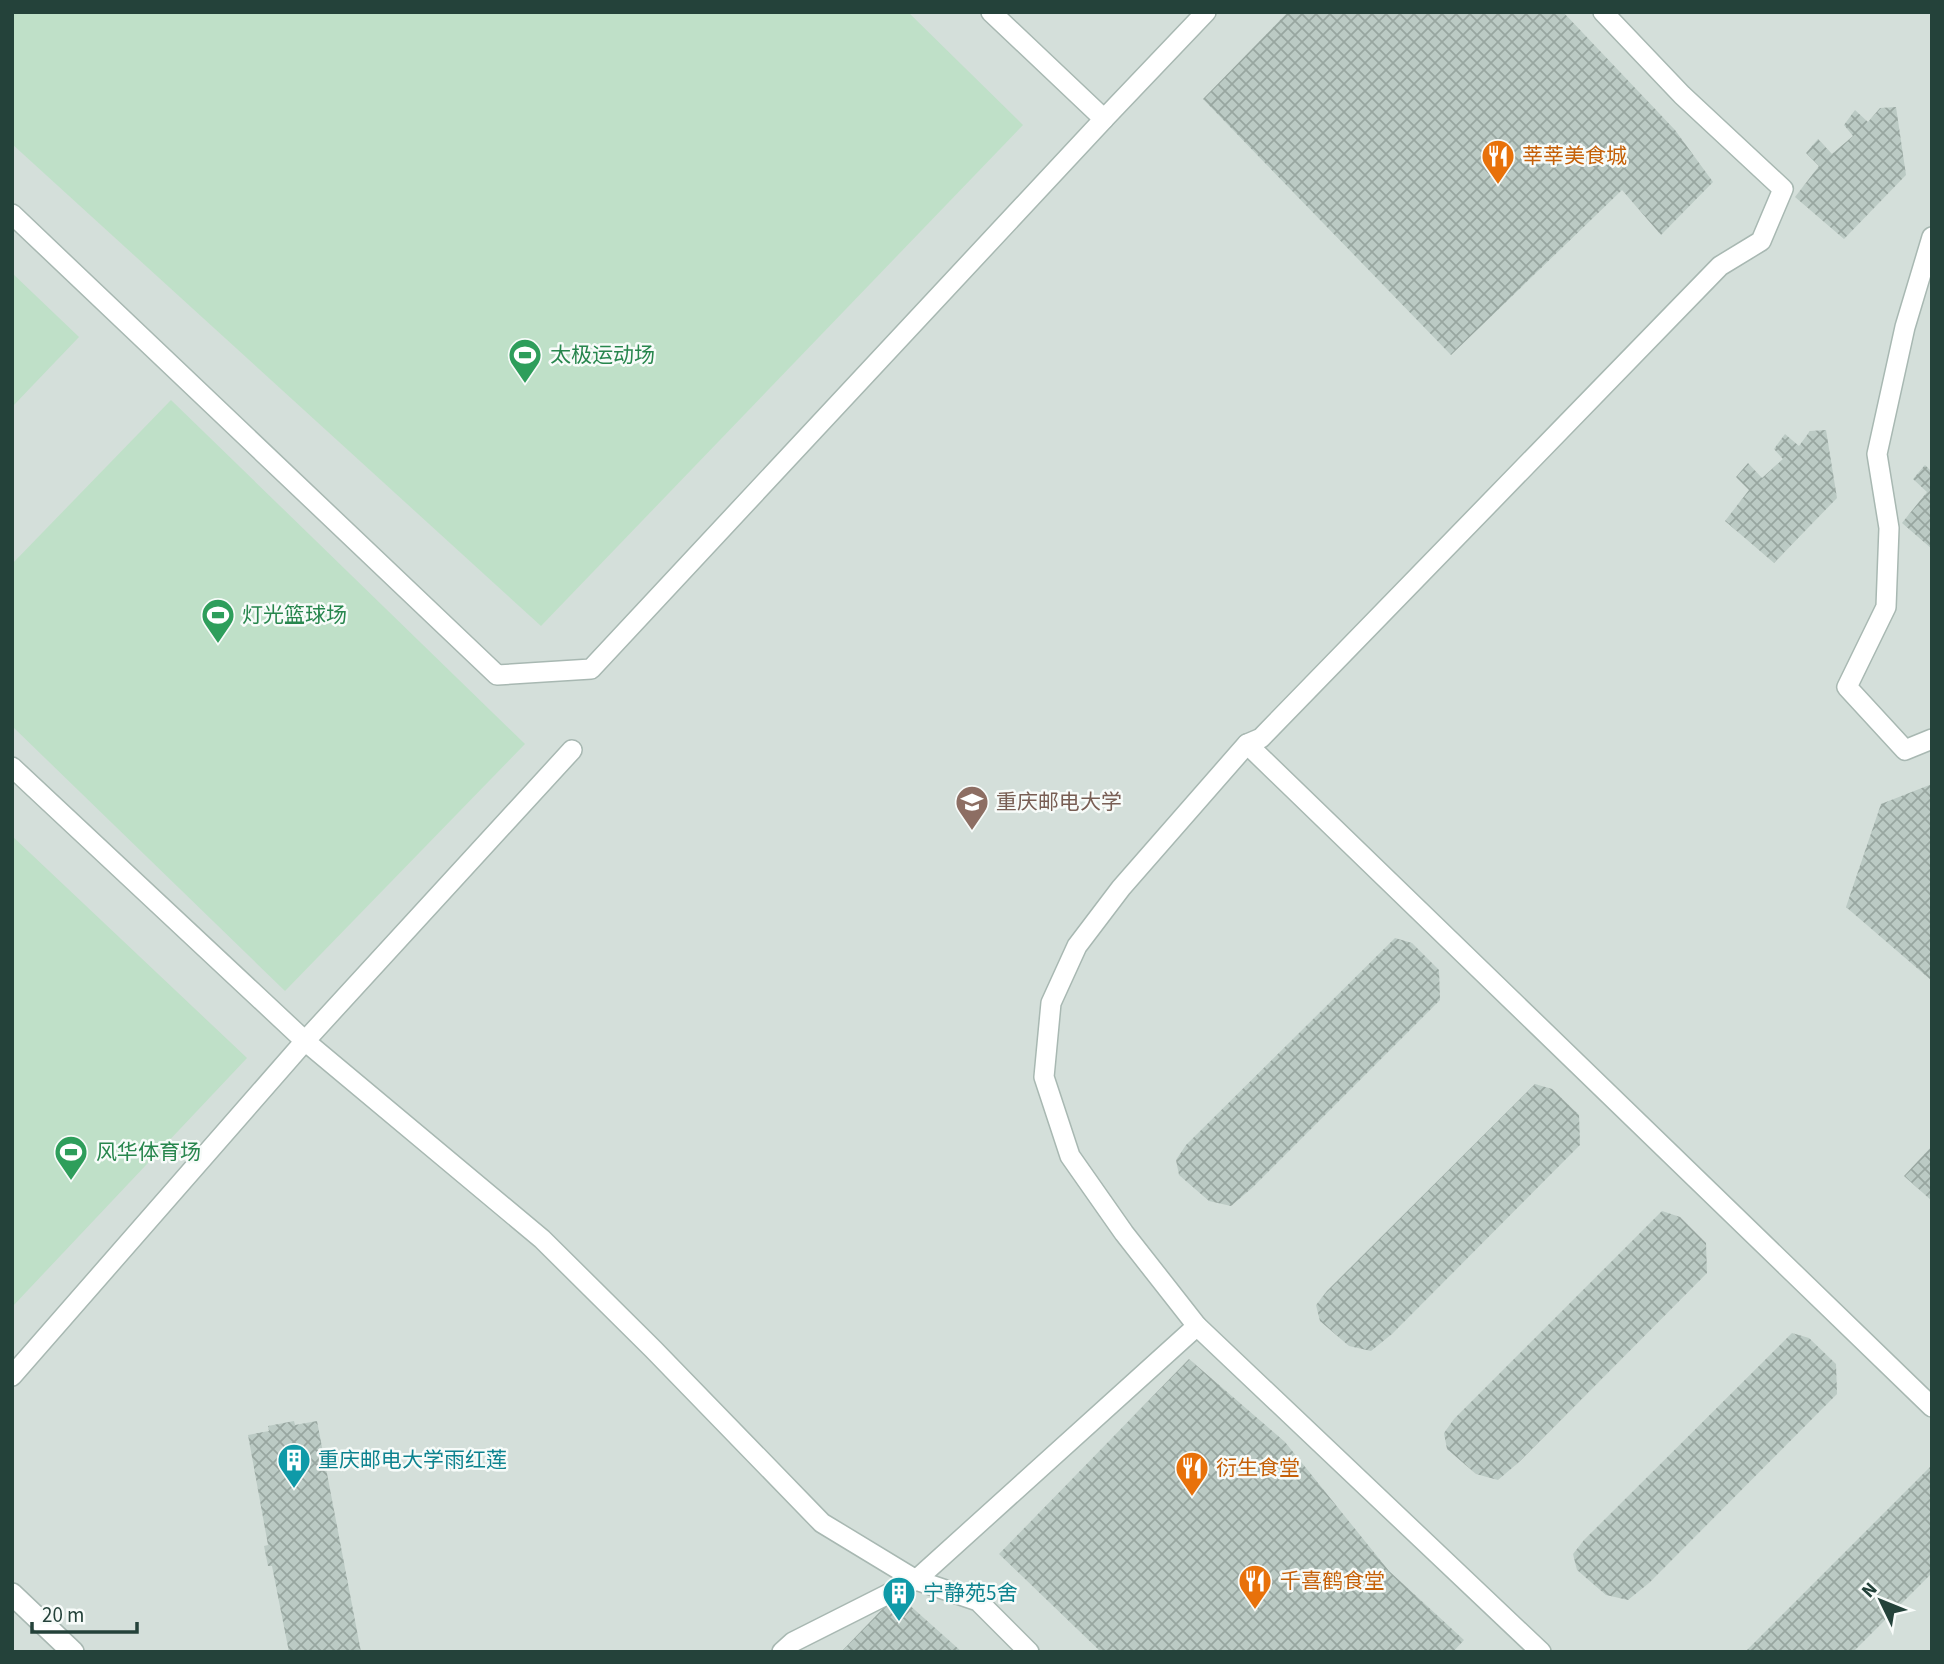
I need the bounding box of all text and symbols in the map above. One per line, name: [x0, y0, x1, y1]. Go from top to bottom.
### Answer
restaurant icon: 莘莘美食城: [1479, 137, 1517, 186]
place label: 莘莘美食城: [1522, 141, 1627, 171]
sports icon: 太极运动场: [506, 336, 544, 385]
place label: 太极运动场: [550, 340, 655, 370]
sports icon: 灯光篮球场: [199, 596, 237, 645]
place label: 灯光篮球场: [242, 600, 347, 630]
school or university icon: 重庆邮电大学: [953, 783, 991, 832]
place label: 重庆邮电大学: [996, 787, 1122, 817]
sports icon: 风华体育场: [52, 1133, 90, 1182]
place label: 风华体育场: [96, 1137, 201, 1167]
building icon: 重庆邮电大学雨红莲: [275, 1441, 313, 1490]
place label: 重庆邮电大学雨红莲: [318, 1445, 507, 1475]
restaurant icon: 衍生食堂: [1173, 1449, 1211, 1498]
place label: 衍生食堂: [1216, 1453, 1300, 1483]
restaurant icon: 千喜鹤食堂: [1236, 1562, 1274, 1611]
place label: 千喜鹤食堂: [1280, 1566, 1385, 1596]
north arrow: [1846, 1566, 1916, 1636]
building icon: 宁静苑5舍: [880, 1574, 918, 1623]
text: N: [1855, 1577, 1884, 1604]
place label: 宁静苑5舍: [923, 1578, 1017, 1608]
scale bar: [32, 1590, 136, 1634]
text: 20 m: [42, 1600, 84, 1630]

